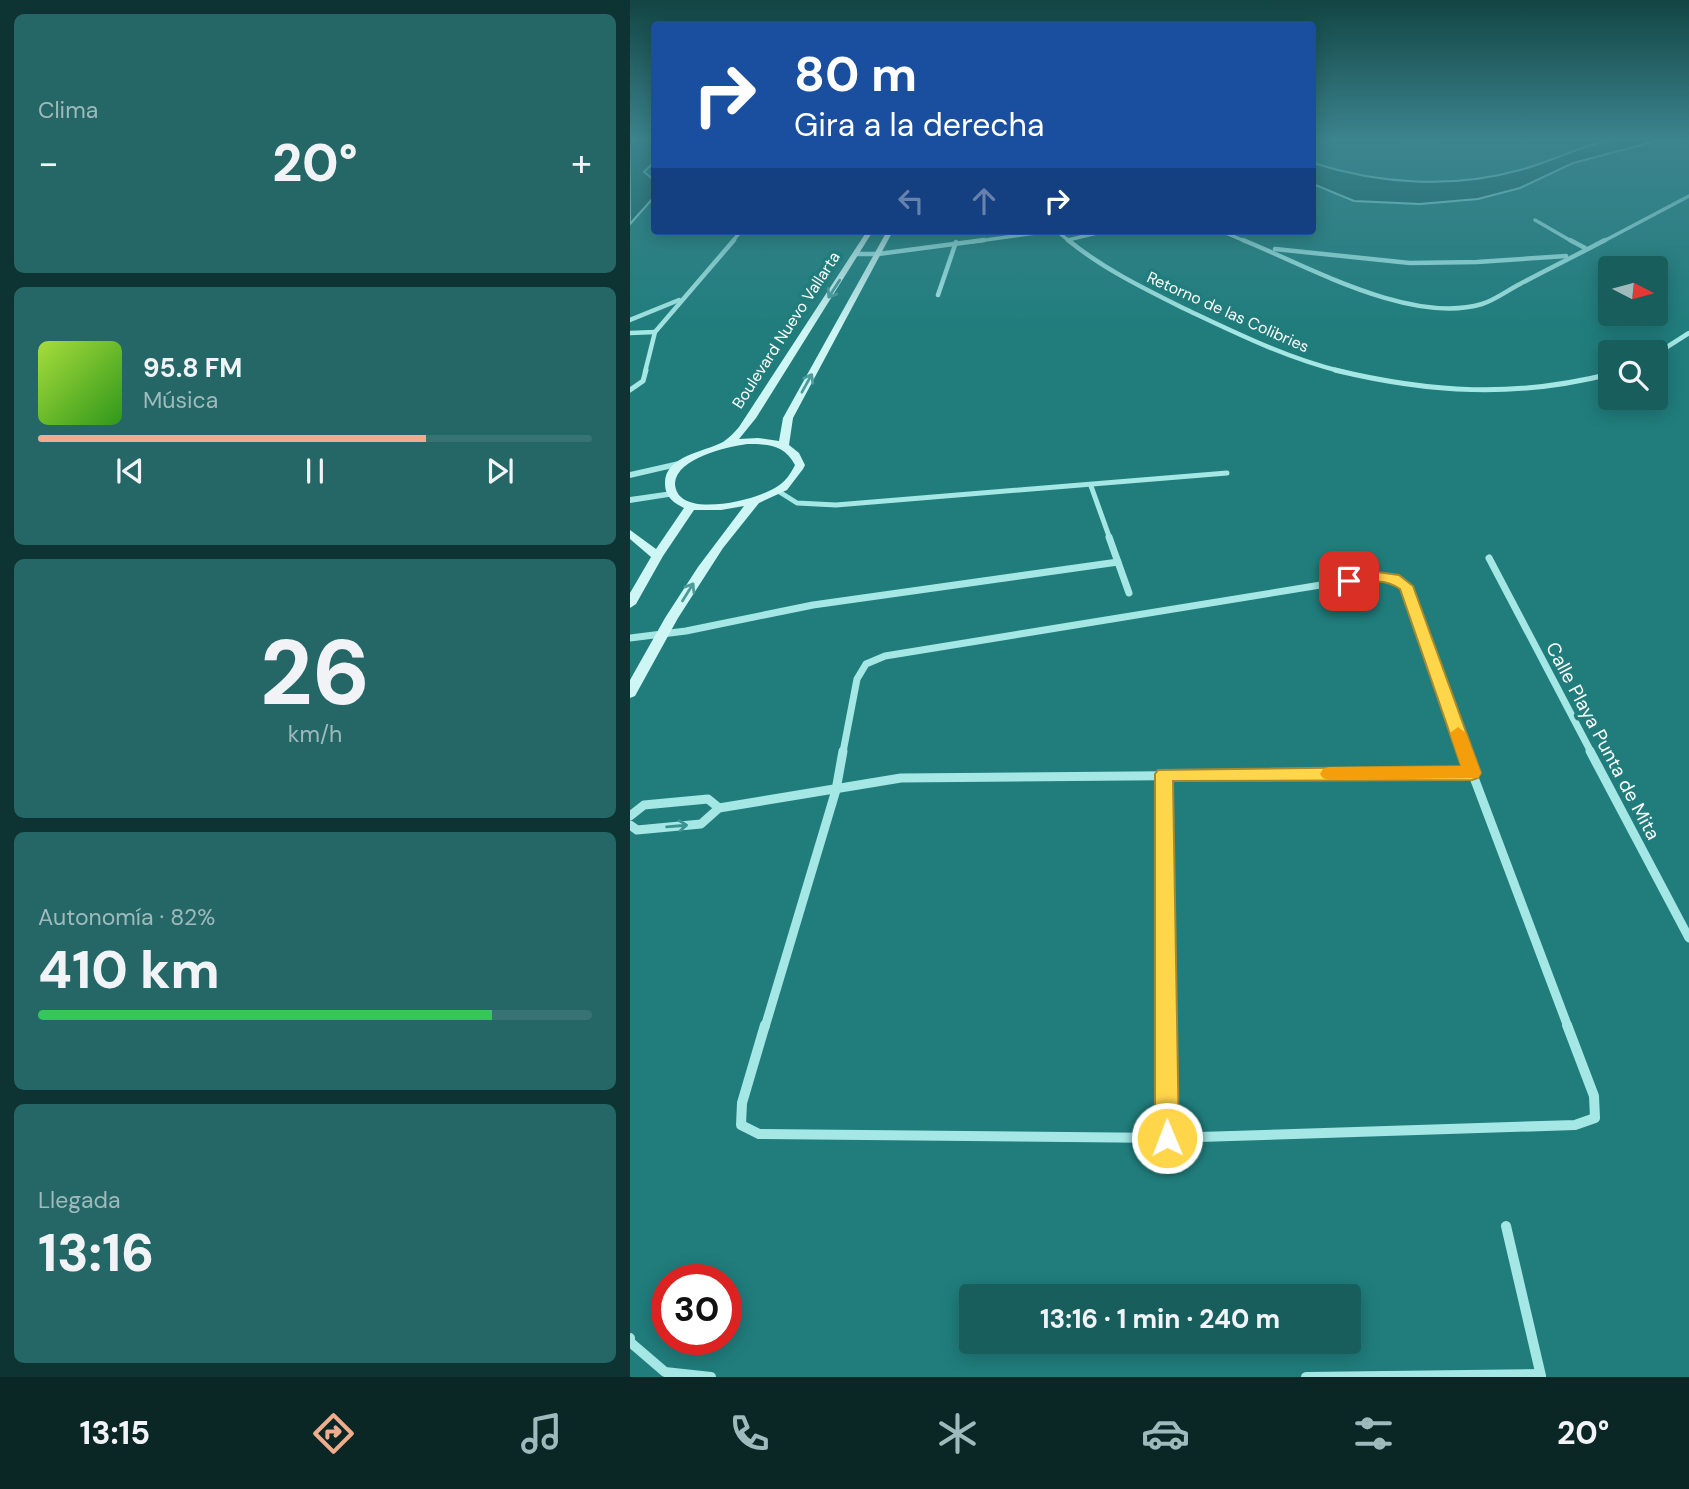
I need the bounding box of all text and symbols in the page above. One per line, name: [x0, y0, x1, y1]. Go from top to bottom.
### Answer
text: 80 m: [794, 42, 917, 106]
icon: right: [679, 49, 770, 140]
text: Clima: [38, 95, 98, 125]
text: Gira a la derecha: [794, 104, 1044, 146]
text: 20°: [272, 129, 358, 197]
text: −: [38, 138, 59, 188]
text: +: [571, 138, 592, 188]
icon: left: [892, 182, 930, 220]
icon: ahead: [965, 182, 1003, 220]
icon: right: [1038, 182, 1076, 220]
street label: Boulevard Nuevo Vallarta: [727, 247, 845, 413]
north arrow: [1598, 256, 1668, 326]
map controls: [1598, 256, 1668, 410]
street label: Retorno de las Colibries: [1144, 267, 1312, 357]
one-way arrow: [826, 279, 841, 298]
button: search: [1598, 340, 1668, 410]
text: 95.8 FM: [143, 351, 242, 385]
one-way arrow: [800, 373, 814, 393]
text: Música: [143, 385, 218, 415]
icon: previous: [111, 452, 149, 490]
icon: pause: [296, 452, 334, 490]
icon: next: [481, 452, 519, 490]
pin: [1319, 551, 1379, 611]
icon: arrive: [1330, 562, 1368, 600]
one-way arrow: [682, 582, 696, 602]
text: 26: [260, 614, 370, 732]
street label: Calle Playa Punta de Mita: [1540, 638, 1666, 844]
text: km/h: [288, 719, 342, 749]
one-way arrow: [665, 819, 688, 832]
text: Autonomía · 82%: [38, 902, 215, 932]
text: 410 km: [38, 936, 220, 1004]
position arrow: [1130, 1101, 1204, 1175]
text: Llegada: [38, 1185, 121, 1215]
text: 13:16: [38, 1219, 154, 1287]
speed limit sign: 30: [651, 1264, 742, 1355]
text: 13:16 · 1 min · 240 m: [1040, 1302, 1280, 1336]
icon: directions: [309, 1409, 358, 1458]
icon: music: [517, 1409, 566, 1458]
icon: phone: [725, 1409, 774, 1458]
icon: climate: [933, 1409, 982, 1458]
icon: car: [1141, 1409, 1190, 1458]
icon: filters: [1349, 1409, 1398, 1458]
text: 13:15: [79, 1412, 150, 1454]
text: 20°: [1557, 1412, 1609, 1454]

